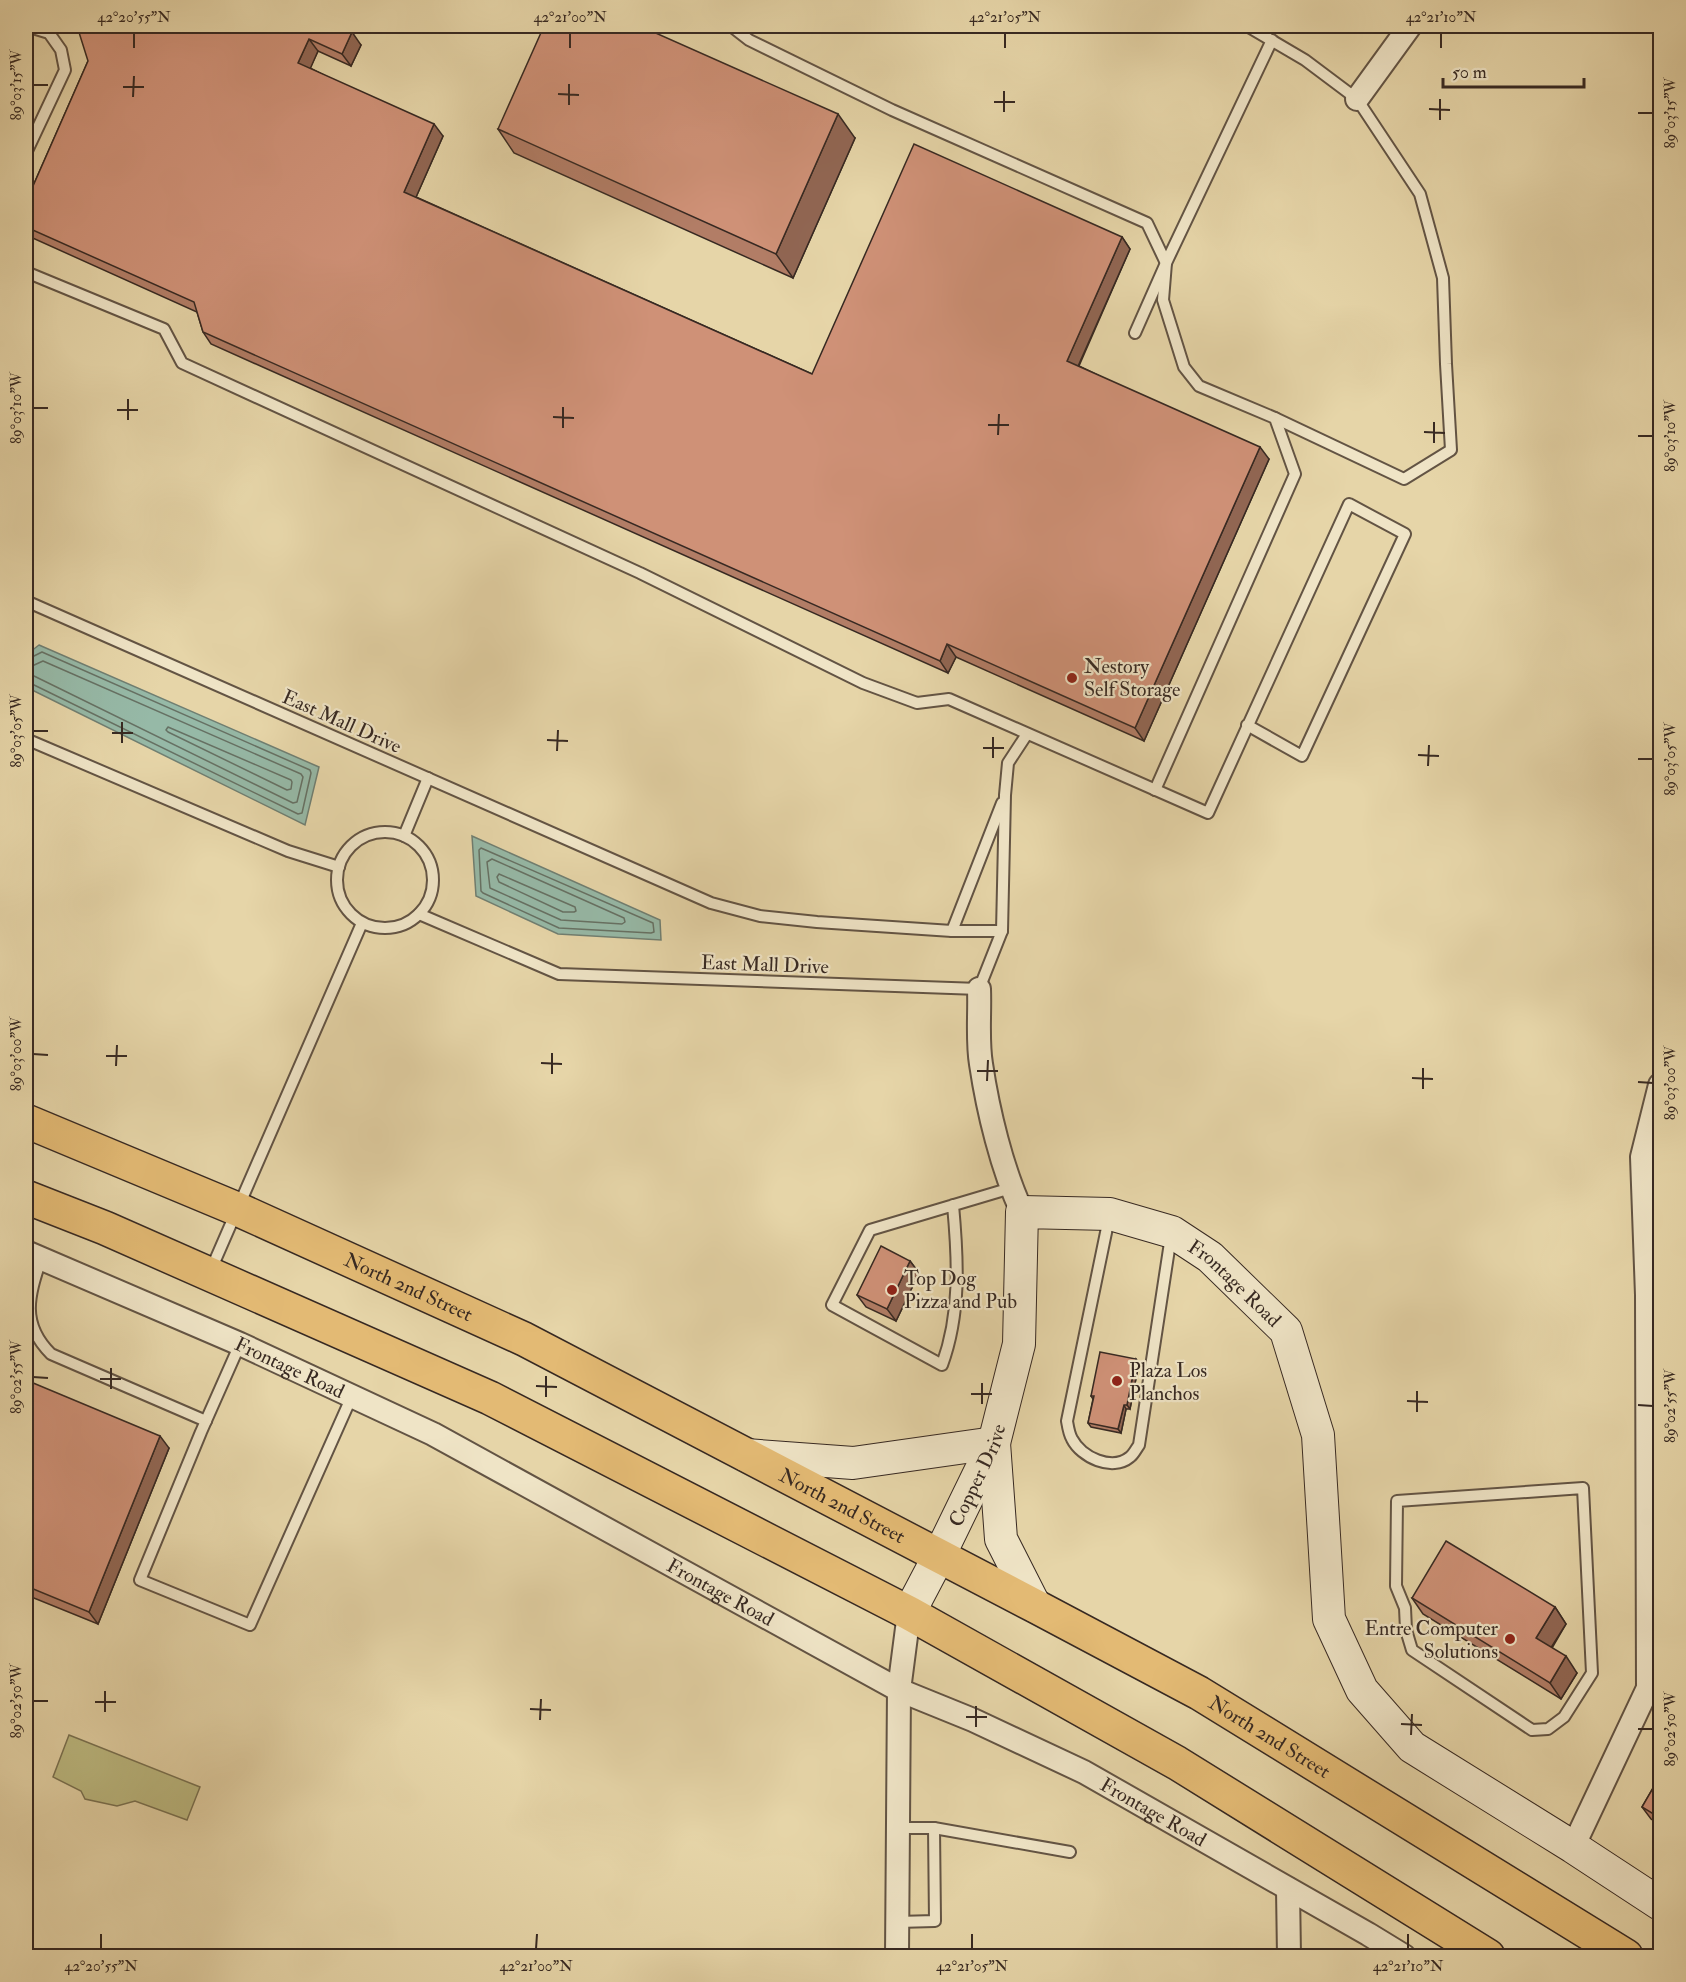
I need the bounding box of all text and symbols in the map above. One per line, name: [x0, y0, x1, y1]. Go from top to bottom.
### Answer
text: 42°20'55"N: [97, 8, 171, 27]
text: 42°21'00"N: [533, 8, 607, 27]
text: 42°21'05"N: [969, 8, 1042, 27]
text: 42°21'10"N: [1406, 8, 1477, 27]
text: 89°03'15"W: [7, 49, 26, 121]
scale bar: [1443, 51, 1584, 89]
text: 50 m: [1452, 61, 1487, 84]
text: 89°03'15"W: [1661, 77, 1680, 149]
text: 89°03'10"W: [7, 371, 26, 444]
text: 89°03'10"W: [1661, 399, 1680, 472]
place label: Nestory Self Storage: [1084, 654, 1180, 702]
marker: Nestory Self Storage: [1065, 671, 1079, 685]
street label: East Mall Drive: [278, 684, 405, 759]
text: 89°03'05"W: [7, 694, 26, 768]
text: 89°03'05"W: [1661, 722, 1680, 796]
street label: East Mall Drive: [701, 950, 829, 979]
text: 89°03'00"W: [7, 1016, 26, 1091]
text: 89°03'00"W: [1661, 1045, 1680, 1120]
street label: Frontage Road: [1183, 1234, 1286, 1333]
street label: North 2nd Street: [340, 1247, 477, 1327]
place label: Top Dog Pizza and Pub: [904, 1266, 1017, 1314]
marker: Top Dog Pizza and Pub: [885, 1283, 899, 1297]
street label: Frontage Road: [231, 1331, 349, 1404]
text: 89°02'55"W: [7, 1339, 26, 1414]
place label: Plaza Los Planchos: [1129, 1358, 1207, 1406]
text: 89°02'55"W: [1661, 1368, 1680, 1443]
marker: Plaza Los Planchos: [1110, 1374, 1124, 1388]
street label: Copper Drive: [943, 1422, 1011, 1531]
street label: North 2nd Street: [775, 1463, 910, 1549]
street label: Frontage Road: [662, 1553, 778, 1632]
place label: Entre Computer Solutions: [1365, 1616, 1499, 1664]
marker: Entre Computer Solutions: [1503, 1632, 1517, 1646]
text: 89°02'50"W: [7, 1663, 26, 1739]
street label: North 2nd Street: [1204, 1690, 1335, 1784]
text: 89°02'50"W: [1661, 1691, 1680, 1767]
street label: Frontage Road: [1096, 1772, 1211, 1852]
text: 42°20'55"N: [64, 1957, 138, 1976]
text: 42°21'00"N: [499, 1957, 573, 1976]
text: 42°21'05"N: [936, 1957, 1009, 1976]
text: 42°21'10"N: [1373, 1957, 1444, 1976]

